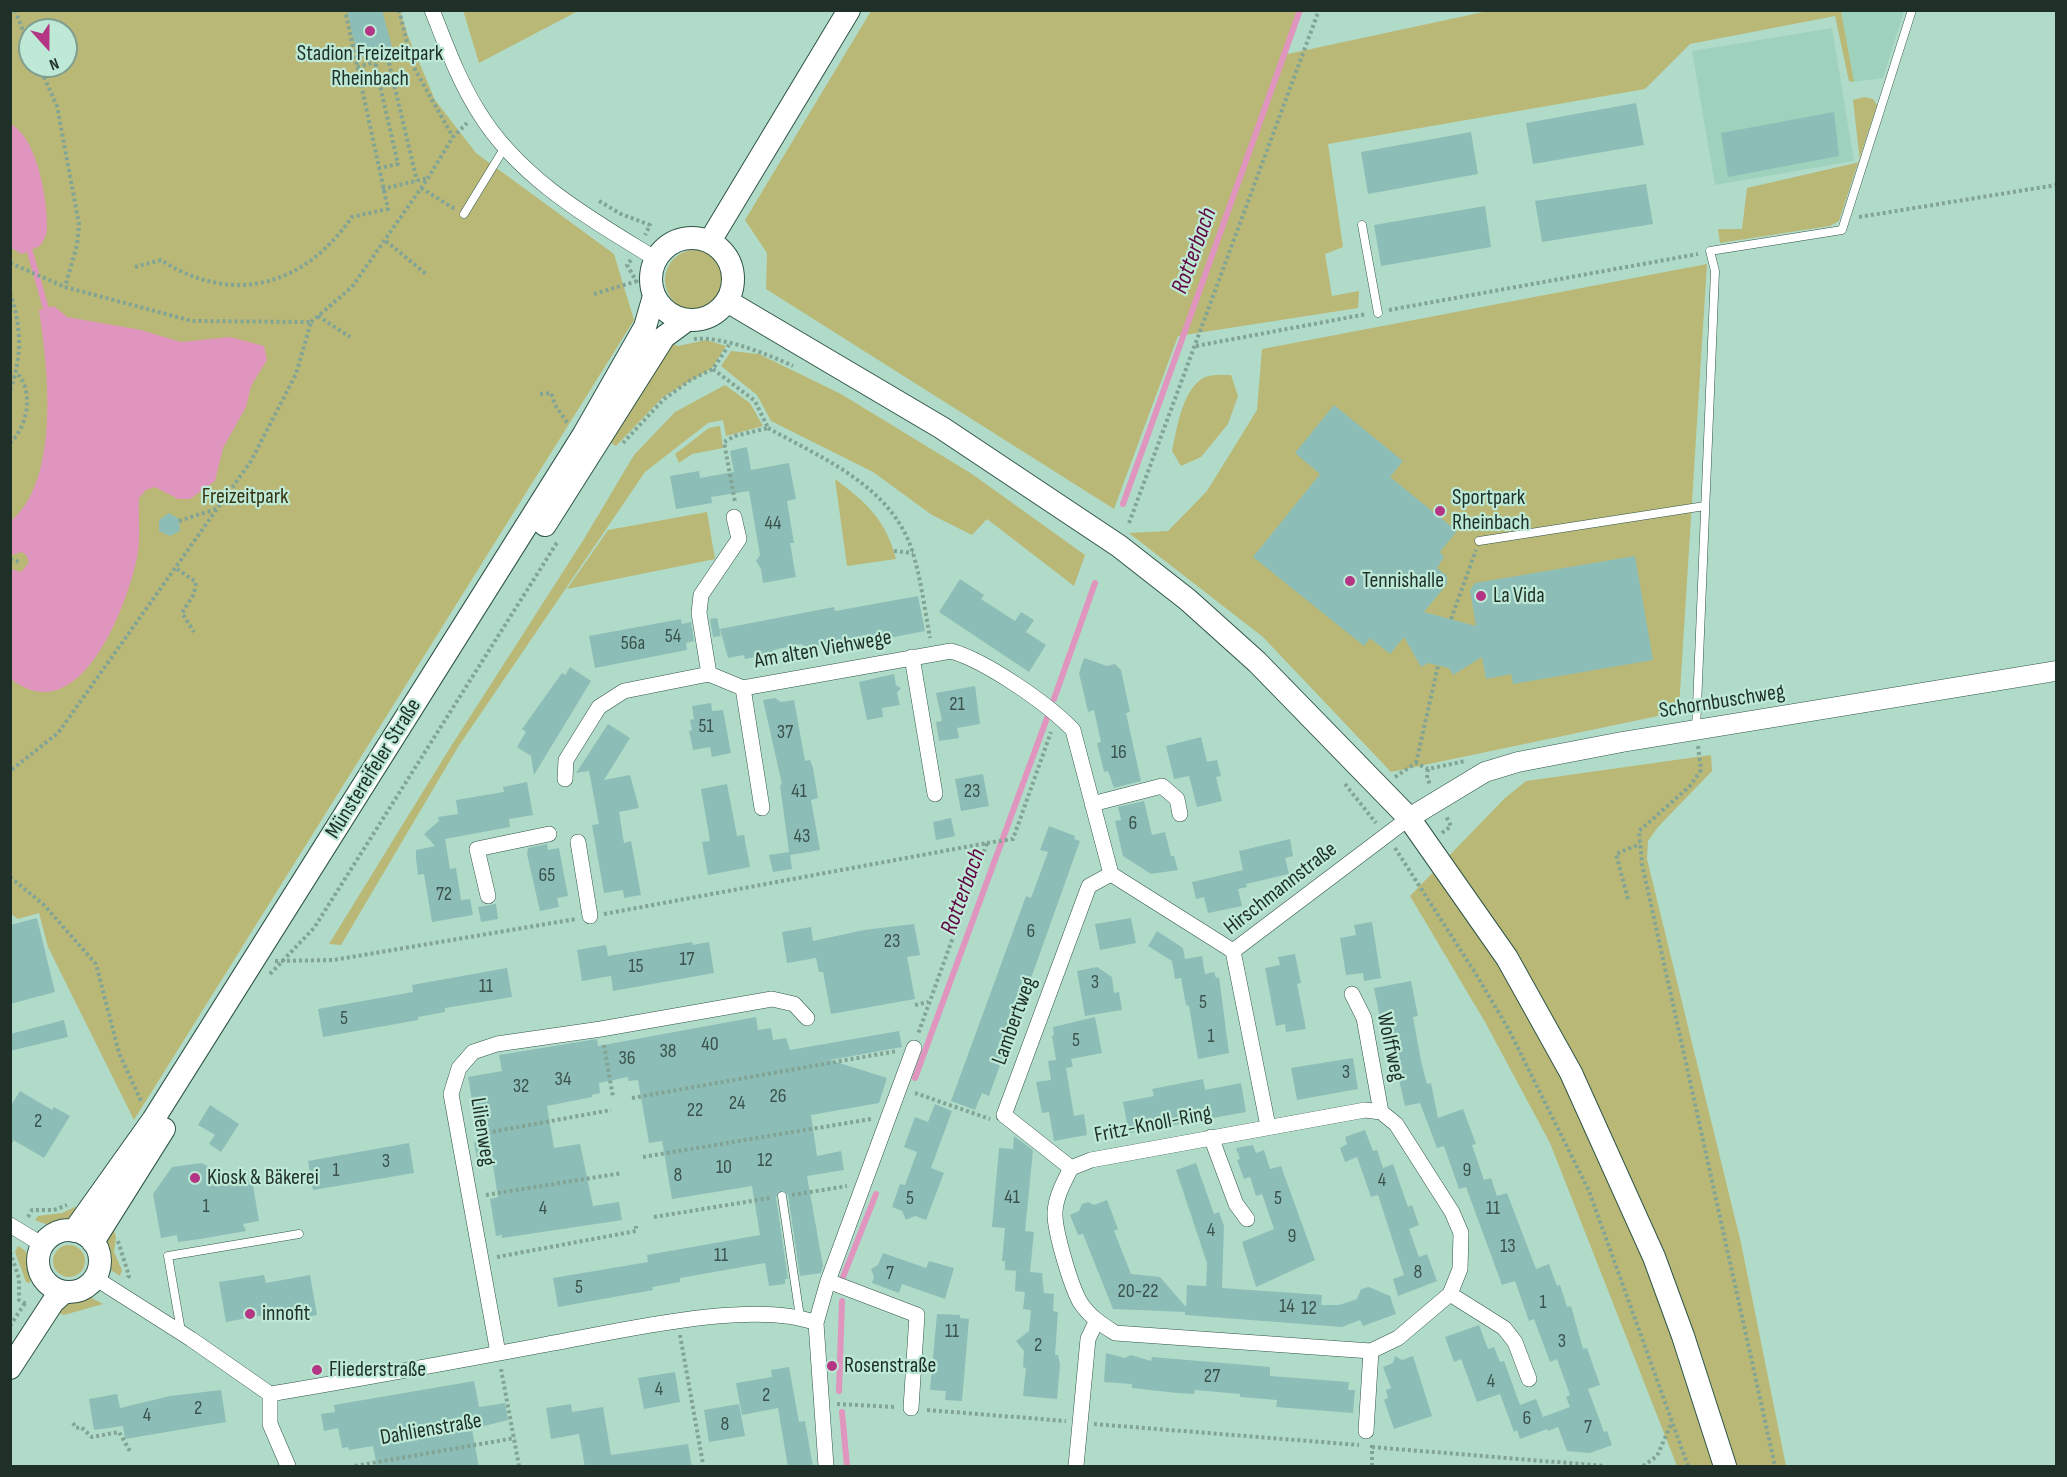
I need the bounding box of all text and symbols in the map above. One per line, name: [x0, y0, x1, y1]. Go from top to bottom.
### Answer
north arrow: [18, 18, 78, 78]
marker: Stadion Freizeitpark Rheinbach: [363, 24, 377, 38]
place label: Stadion Freizeitpark Rheinbach: [297, 41, 443, 92]
text: N: [47, 53, 61, 74]
water label: Rotterbach: [1166, 204, 1224, 298]
park label: Freizeitpark: [202, 484, 288, 510]
place label: Sportpark Rheinbach: [1452, 485, 1530, 536]
marker: Sportpark Rheinbach: [1433, 504, 1447, 518]
house number: 44: [765, 512, 781, 536]
place label: Tennishalle: [1362, 568, 1444, 594]
marker: Tennishalle: [1343, 574, 1357, 588]
place label: La Vida: [1493, 583, 1545, 609]
marker: La Vida: [1474, 589, 1488, 603]
house number: 54: [665, 625, 681, 649]
street label: Am alten Viehwege: [752, 625, 894, 675]
house number: 56a: [621, 632, 645, 656]
street label: Schornbuschweg: [1657, 679, 1787, 725]
house number: 21: [949, 693, 965, 717]
street label: Münstereifeler Straße: [320, 694, 428, 844]
house number: 51: [698, 715, 714, 739]
house number: 37: [777, 721, 793, 745]
house number: 16: [1111, 741, 1127, 765]
house number: 41: [791, 780, 807, 804]
house number: 23: [964, 780, 980, 804]
house number: 6: [1129, 812, 1137, 836]
house number: 43: [794, 825, 810, 849]
street label: Hirschmannstraße: [1219, 837, 1343, 941]
water label: Rotterbach: [935, 845, 993, 939]
house number: 65: [539, 864, 555, 888]
house number: 72: [436, 883, 452, 907]
house number: 6: [1027, 920, 1035, 944]
house number: 23: [884, 930, 900, 954]
house number: 17: [680, 948, 694, 972]
house number: 15: [628, 955, 644, 979]
house number: 3: [1091, 971, 1099, 995]
street label: Lambertweg: [987, 973, 1043, 1069]
house number: 11: [479, 975, 493, 999]
house number: 5: [1199, 991, 1207, 1015]
house number: 5: [340, 1007, 348, 1031]
street label: Wolffweg: [1370, 1010, 1410, 1084]
house number: 1: [1208, 1025, 1214, 1049]
house number: 5: [1072, 1029, 1080, 1053]
house number: 40: [701, 1033, 719, 1057]
house number: 38: [659, 1040, 677, 1064]
house number: 36: [618, 1047, 636, 1071]
house number: 3: [1342, 1061, 1350, 1085]
house number: 34: [555, 1068, 571, 1092]
house number: 32: [513, 1075, 529, 1099]
house number: 26: [770, 1085, 786, 1109]
house number: 24: [729, 1092, 745, 1116]
street label: Lilienweg: [464, 1096, 500, 1168]
house number: 22: [687, 1099, 703, 1123]
street label: Fritz-Knoll-Ring: [1092, 1101, 1214, 1149]
house number: 2: [34, 1110, 42, 1134]
house number: 12: [757, 1149, 773, 1173]
house number: 3: [382, 1150, 390, 1174]
house number: 10: [716, 1156, 732, 1180]
house number: 1: [333, 1159, 339, 1183]
house number: 9: [1463, 1159, 1471, 1183]
house number: 8: [674, 1164, 682, 1188]
place label: Kiosk & Bäkerei: [207, 1165, 319, 1191]
house number: 4: [1378, 1169, 1386, 1193]
marker: Kiosk & Bäkerei: [188, 1171, 202, 1185]
house number: 41: [1004, 1186, 1020, 1210]
house number: 5: [906, 1187, 914, 1211]
house number: 5: [1274, 1187, 1282, 1211]
house number: 1: [203, 1195, 209, 1219]
house number: 4: [539, 1197, 547, 1221]
house number: 11: [1486, 1197, 1500, 1221]
house number: 4: [1207, 1219, 1215, 1243]
house number: 9: [1288, 1225, 1296, 1249]
house number: 13: [1500, 1235, 1516, 1259]
house number: 11: [714, 1244, 728, 1268]
house number: 8: [1414, 1261, 1422, 1285]
house number: 7: [886, 1262, 894, 1286]
house number: 5: [575, 1276, 583, 1300]
house number: 20-22: [1117, 1280, 1159, 1304]
house number: 1: [1540, 1291, 1546, 1315]
house number: 14: [1279, 1295, 1295, 1319]
house number: 12: [1301, 1297, 1317, 1321]
place label: innofit: [262, 1301, 310, 1327]
marker: innofit: [243, 1307, 257, 1321]
house number: 11: [945, 1320, 959, 1344]
house number: 3: [1558, 1330, 1566, 1354]
house number: 2: [1034, 1334, 1042, 1358]
place label: Rosenstraße: [844, 1353, 936, 1379]
place label: Fliederstraße: [329, 1357, 426, 1383]
marker: Rosenstraße: [825, 1359, 839, 1373]
marker: Fliederstraße: [310, 1363, 324, 1377]
house number: 27: [1204, 1365, 1220, 1389]
house number: 4: [1487, 1370, 1495, 1394]
house number: 4: [655, 1378, 663, 1402]
house number: 2: [762, 1384, 770, 1408]
house number: 2: [194, 1397, 202, 1421]
house number: 4: [143, 1404, 151, 1428]
house number: 6: [1523, 1407, 1531, 1431]
street label: Dahlienstraße: [378, 1408, 484, 1452]
house number: 8: [721, 1413, 729, 1437]
house number: 7: [1584, 1416, 1592, 1440]

